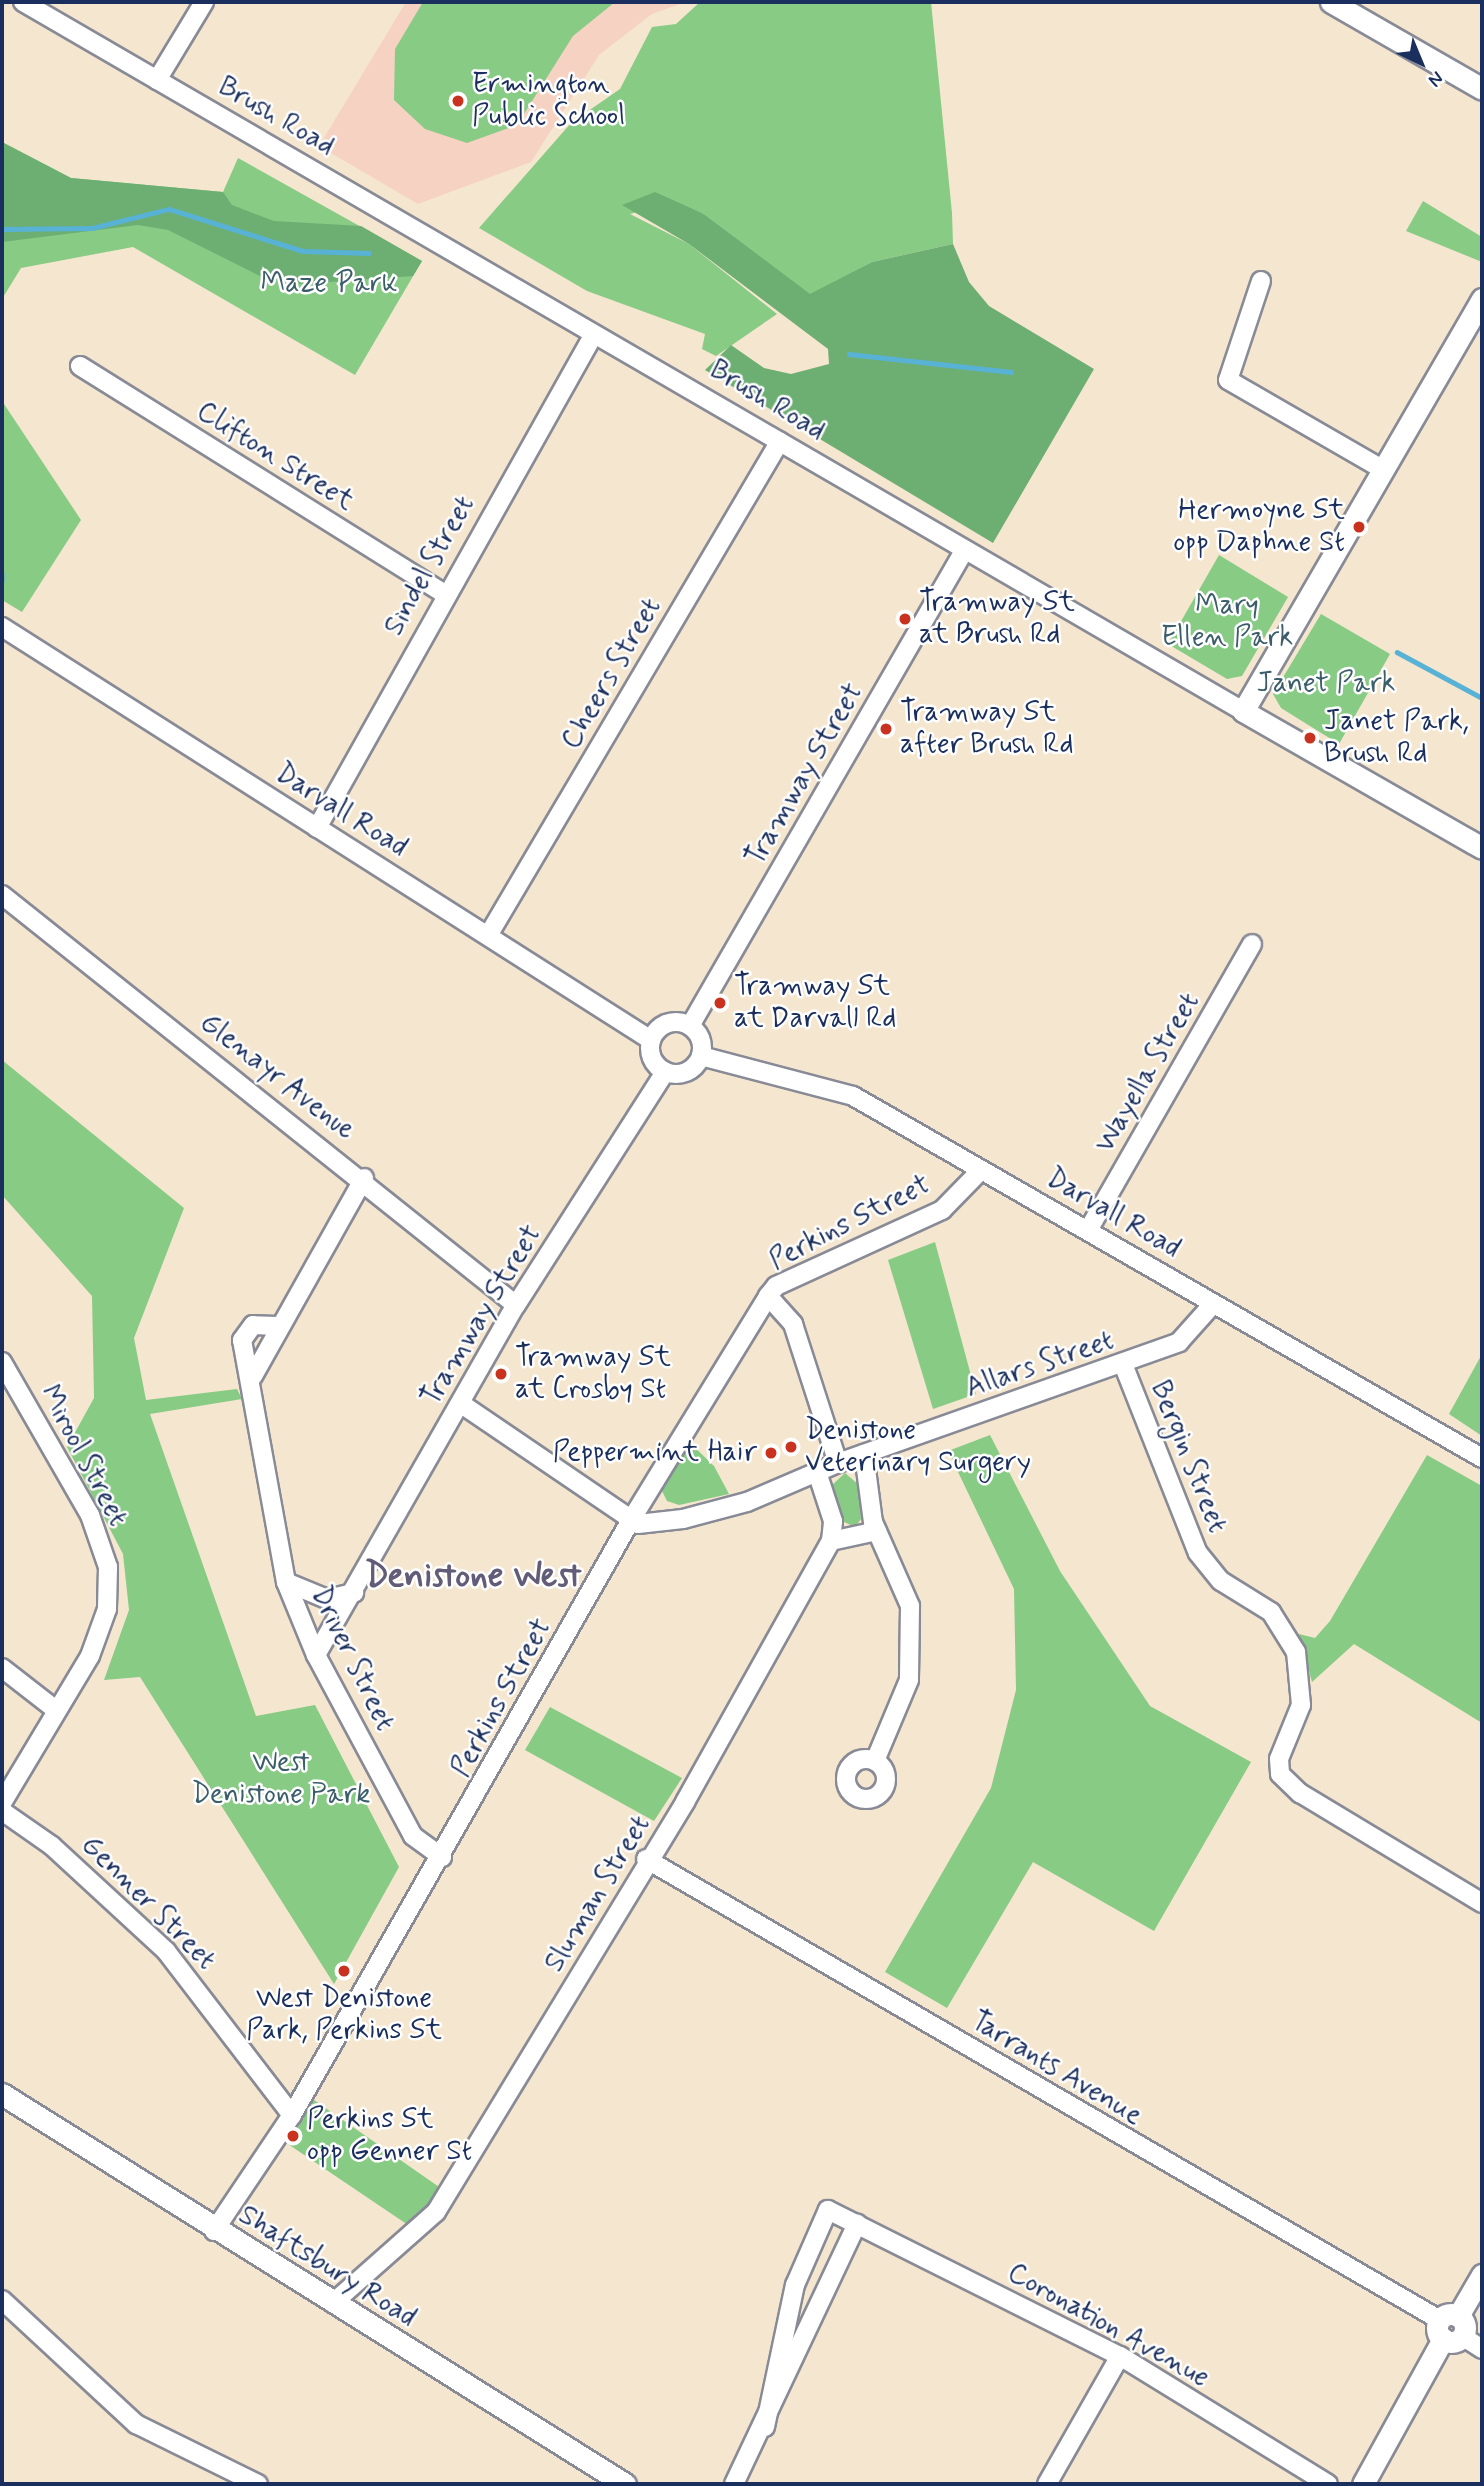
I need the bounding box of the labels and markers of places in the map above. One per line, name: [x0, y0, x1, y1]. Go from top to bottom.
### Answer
place label: Ermington Public School: [472, 68, 626, 134]
marker: Ermington Public School: [450, 93, 466, 109]
place label: Hermoyne St opp Daphne St: [1183, 494, 1345, 560]
marker: Hermoyne St opp Daphne St: [1351, 519, 1367, 535]
place label: Tramway St at Brush Rd: [919, 586, 1069, 652]
marker: Tramway St at Brush Rd: [897, 611, 913, 627]
place label: Tramway St after Brush Rd: [900, 696, 1073, 762]
place label: Janet Park, Brush Rd: [1324, 705, 1466, 771]
marker: Tramway St after Brush Rd: [878, 721, 894, 737]
marker: Janet Park, Brush Rd: [1302, 730, 1318, 746]
place label: Tramway St at Darvall Rd: [734, 970, 894, 1036]
marker: Tramway St at Darvall Rd: [712, 995, 728, 1011]
place label: Tramway St at Crosby St: [515, 1341, 670, 1407]
marker: Tramway St at Crosby St: [493, 1366, 509, 1382]
place label: Denistone Veterinary Surgery: [805, 1414, 1031, 1480]
place label: Peppermint Hair: [551, 1436, 757, 1470]
marker: Denistone Veterinary Surgery: [783, 1439, 799, 1455]
marker: Peppermint Hair: [763, 1445, 779, 1461]
marker: West Denistone Park, Perkins St: [336, 1963, 352, 1979]
place label: West Denistone Park, Perkins St: [249, 1982, 439, 2048]
place label: Perkins St opp Genner St: [307, 2103, 477, 2169]
marker: Perkins St opp Genner St: [285, 2128, 301, 2144]

